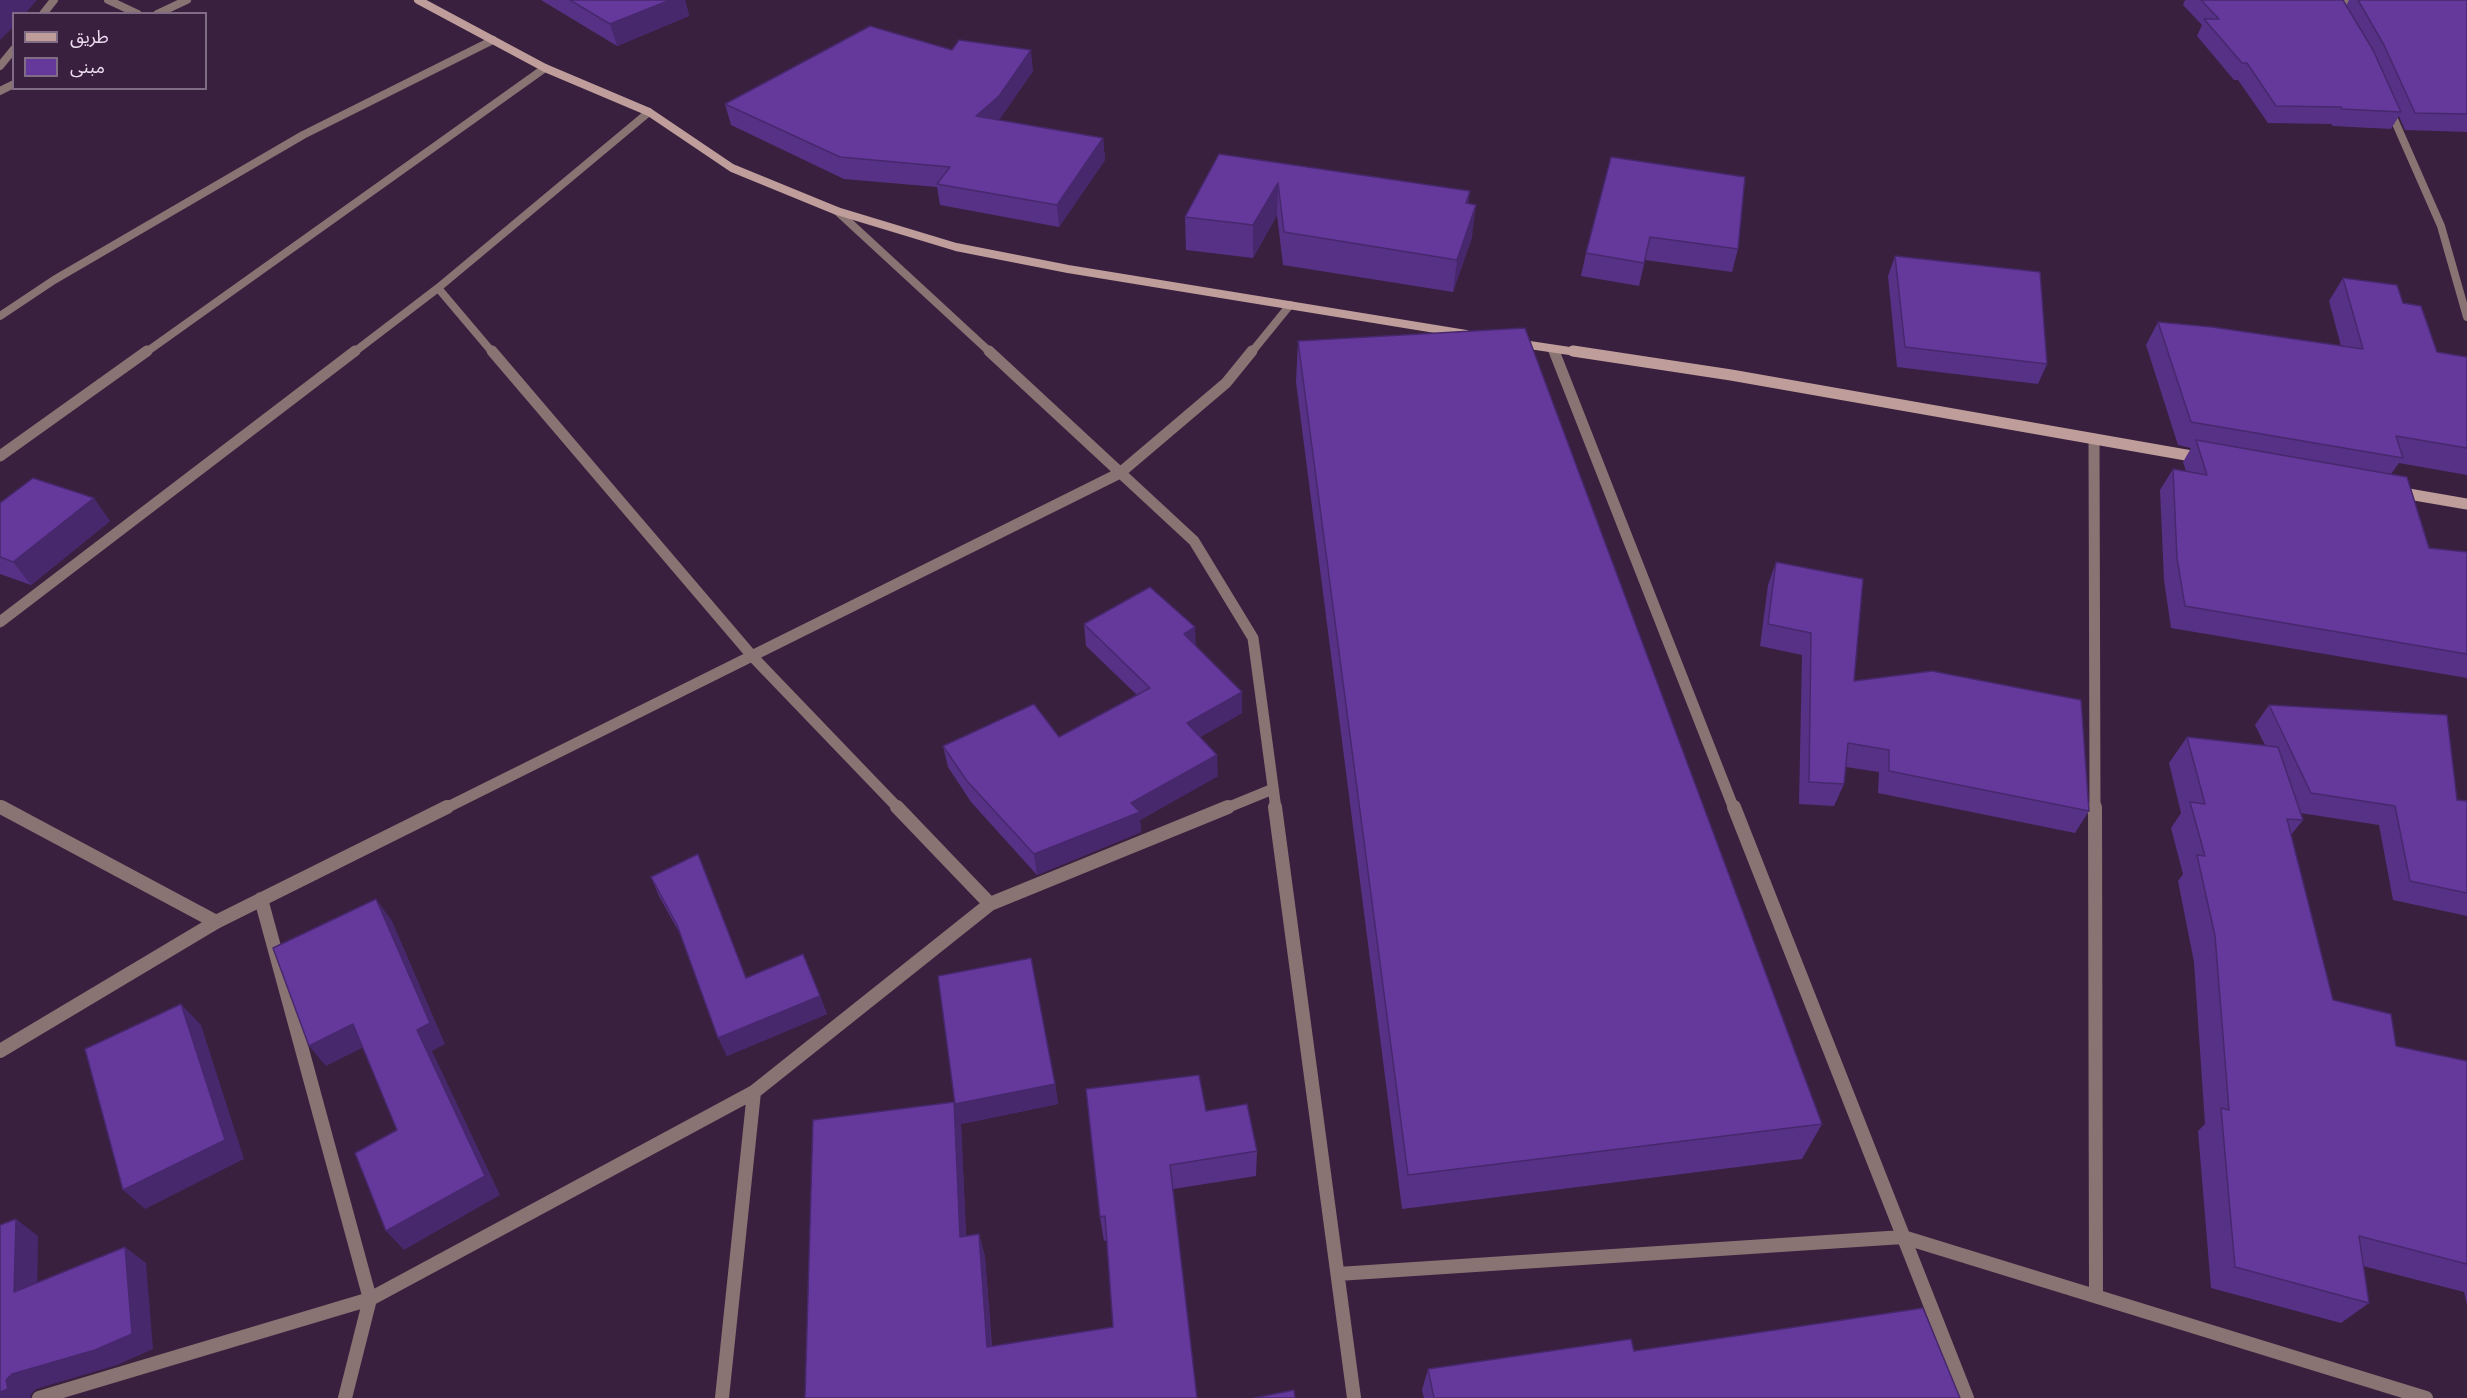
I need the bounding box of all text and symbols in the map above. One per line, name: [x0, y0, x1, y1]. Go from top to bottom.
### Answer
legend: [12, 12, 207, 90]
text: طريق: [70, 22, 109, 49]
text: مبنى: [70, 52, 105, 79]

